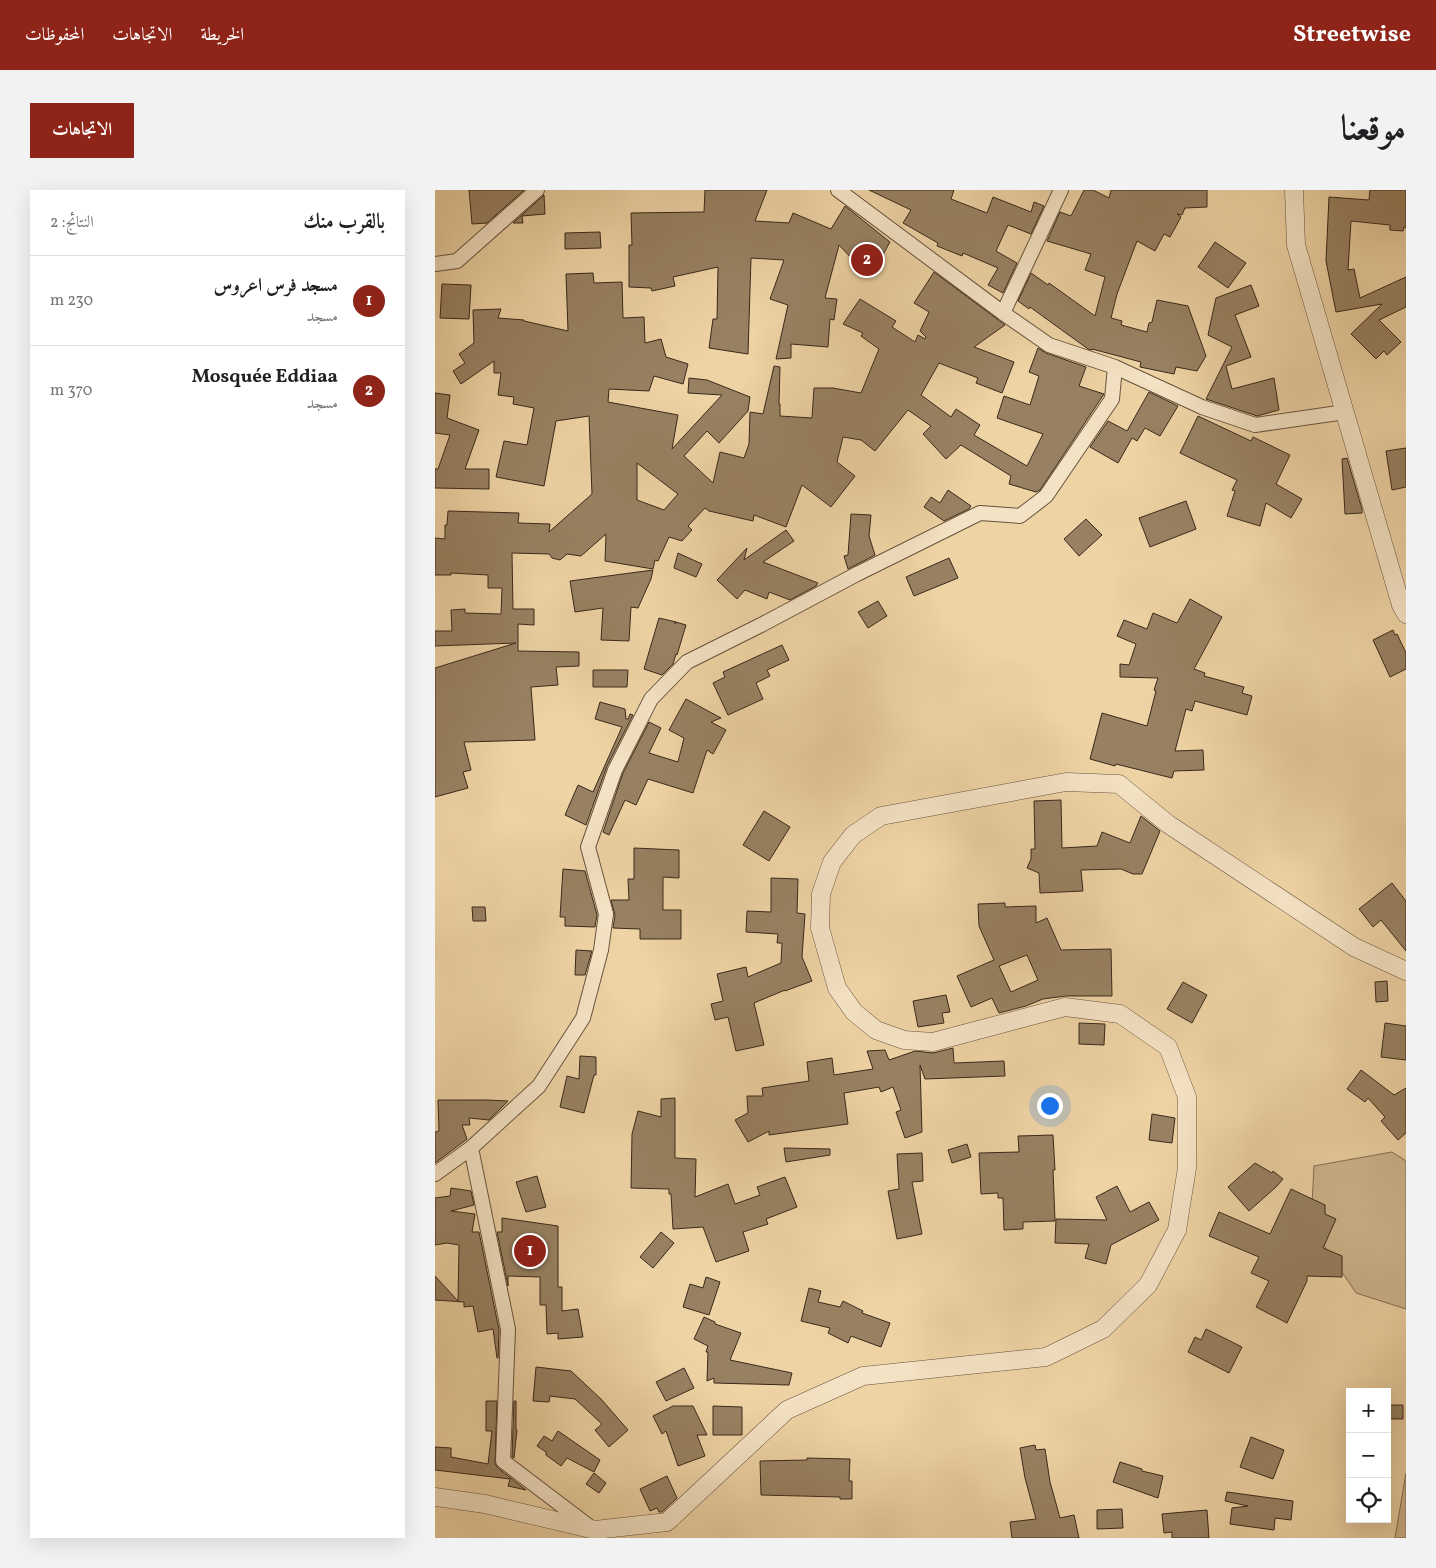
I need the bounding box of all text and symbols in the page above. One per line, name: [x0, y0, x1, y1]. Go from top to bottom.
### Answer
text: Streetwise: [1293, 18, 1411, 52]
text: المحفوظات: [25, 23, 84, 48]
text: الاتجاهات: [112, 23, 172, 48]
text: الخريطة: [200, 23, 244, 48]
button: الاتجاهات: [30, 103, 134, 158]
text: موقعنا: [1341, 106, 1406, 154]
text: بالقرب منك: [303, 208, 385, 237]
text: النتائج: 2: [50, 212, 94, 234]
pin: 2: [851, 241, 883, 279]
text: مسجد فرس اعروس: [214, 273, 338, 299]
text: 230 m: [50, 290, 93, 312]
text: 1: [366, 290, 372, 312]
text: مسجد: [307, 306, 338, 328]
text: Mosquée Eddiaa: [192, 364, 338, 390]
text: 370 m: [50, 380, 92, 402]
text: 2: [365, 380, 373, 402]
text: مسجد: [307, 393, 338, 415]
your location: [1037, 1093, 1063, 1119]
pin: 1: [514, 1232, 546, 1270]
map controls: [1346, 1388, 1391, 1523]
button: +: [1346, 1388, 1391, 1433]
button: −: [1346, 1433, 1391, 1478]
button: locate: [1346, 1478, 1391, 1523]

